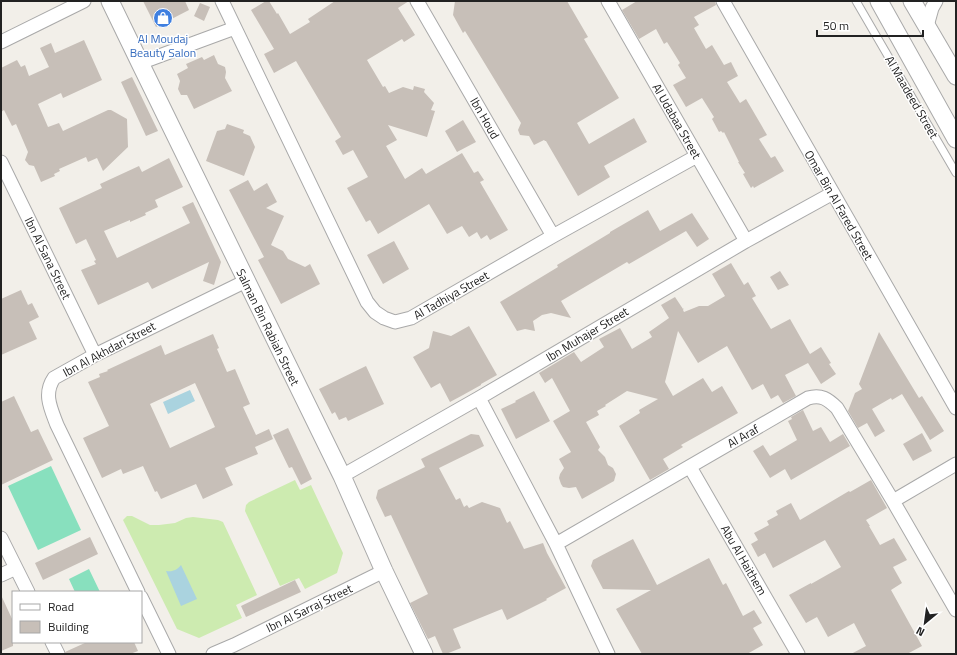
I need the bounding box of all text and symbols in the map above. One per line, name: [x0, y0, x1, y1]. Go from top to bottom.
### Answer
shop icon: Al Moudaj Beauty Salon: [152, 7, 174, 29]
scale bar: [817, 12, 923, 38]
text: 50 m: [823, 16, 849, 35]
place label: Al Moudaj Beauty Salon: [130, 29, 196, 62]
street label: Al Maadeed Street: [881, 52, 944, 143]
street label: Al Udabaa Street: [648, 80, 707, 163]
street label: Ibn Houd: [465, 94, 505, 142]
street label: Omar Bin Al Fared Street: [800, 146, 879, 264]
street label: Ibn Al Sana Street: [20, 214, 76, 303]
street label: Salman Bin Rabiah Street: [231, 265, 305, 389]
street label: Al Tadhiya Street: [410, 265, 493, 324]
street label: Ibn Muhajer Street: [542, 301, 633, 366]
street label: Ibn Al Akhdari Street: [59, 316, 160, 382]
street label: Al Araf: [724, 419, 762, 453]
street label: Abu Al Haithem: [716, 521, 772, 599]
street label: Ibn Al Sarraj Street: [263, 579, 356, 637]
legend: [12, 591, 142, 643]
text: Road: [48, 597, 74, 616]
north arrow: [905, 603, 945, 643]
text: Building: [48, 617, 89, 636]
text: N: [913, 623, 927, 641]

